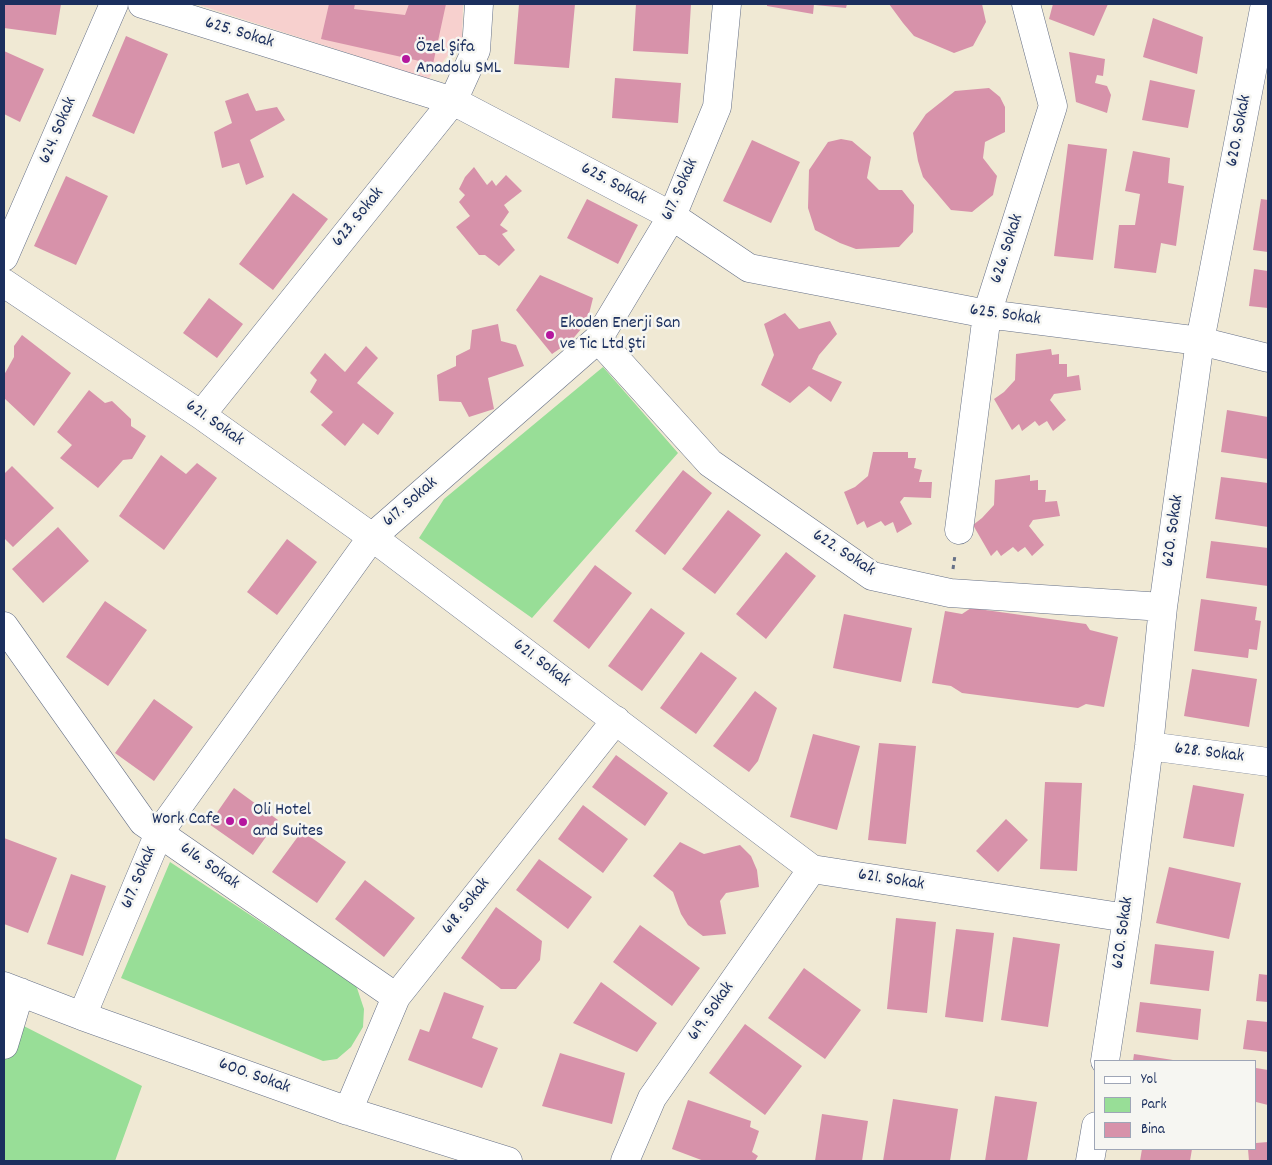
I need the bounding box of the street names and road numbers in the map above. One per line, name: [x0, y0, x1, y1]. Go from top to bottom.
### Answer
street label: 625. Sokak: [202, 13, 276, 55]
street label: 620. Sokak: [1222, 93, 1258, 169]
street label: 624. Sokak: [35, 94, 83, 168]
street label: 617. Sokak: [658, 155, 704, 225]
street label: 625. Sokak: [576, 159, 650, 211]
street label: 623. Sokak: [328, 184, 390, 252]
street label: 626. Sokak: [987, 212, 1029, 286]
street label: 625. Sokak: [968, 300, 1042, 332]
street label: 621. Sokak: [180, 396, 248, 452]
street label: 617. Sokak: [379, 473, 443, 533]
street label: 620. Sokak: [1158, 493, 1190, 569]
street label: 622. Sokak: [807, 526, 879, 582]
street label: 621. Sokak: [508, 635, 574, 693]
street label: 628. Sokak: [1173, 739, 1245, 769]
street label: 616. Sokak: [175, 839, 243, 895]
street label: 617. Sokak: [117, 843, 163, 913]
street label: 621. Sokak: [856, 865, 926, 897]
street label: 618. Sokak: [438, 874, 496, 940]
street label: 620. Sokak: [1108, 895, 1140, 971]
street label: 619. Sokak: [684, 978, 740, 1046]
street label: 600. Sokak: [215, 1054, 293, 1100]

